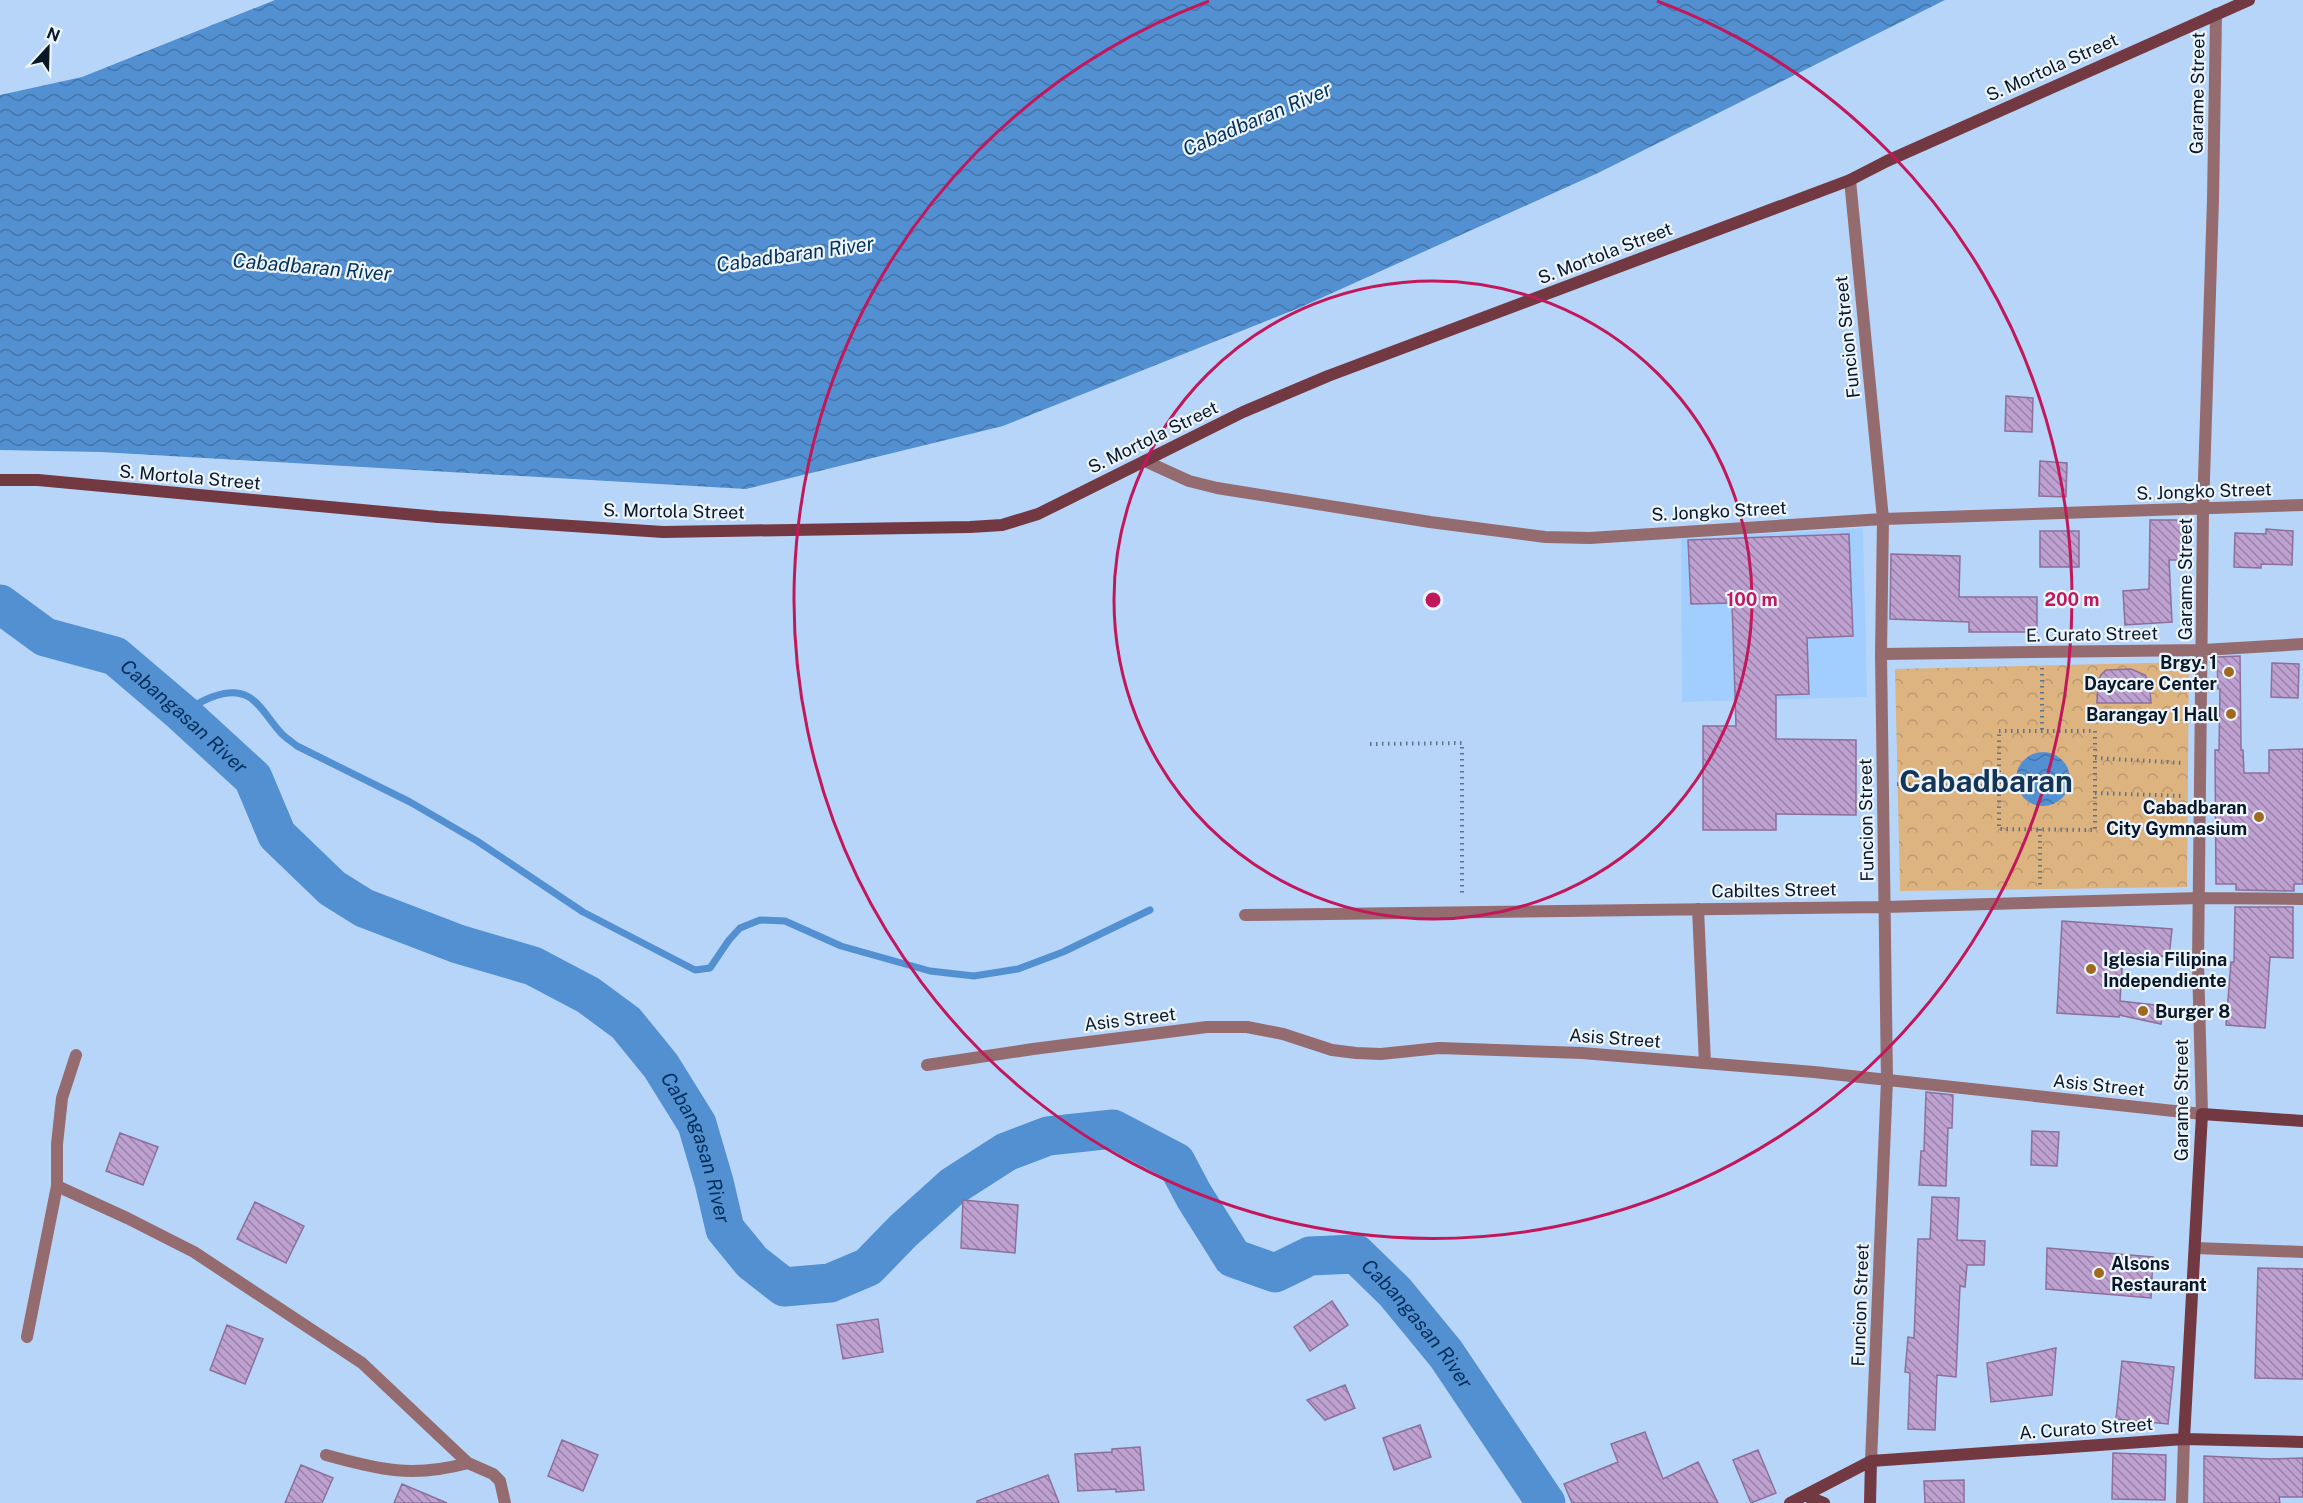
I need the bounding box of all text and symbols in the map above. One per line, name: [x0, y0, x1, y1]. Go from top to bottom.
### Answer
north arrow: [18, 18, 78, 78]
text: N: [44, 23, 63, 46]
street label: S. Mortola Street: [1983, 29, 2121, 105]
street label: Garame Street: [2185, 32, 2209, 154]
water label: Cabadbaran River: [1179, 77, 1335, 161]
street label: S. Mortola Street: [1535, 218, 1675, 288]
water label: Cabadbaran River: [714, 231, 876, 277]
water label: Cabadbaran River: [232, 248, 393, 286]
street label: Funcion Street: [1830, 275, 1864, 399]
street label: S. Mortola Street: [1085, 396, 1221, 478]
street label: S. Mortola Street: [118, 460, 262, 494]
street label: S. Jongko Street: [2136, 478, 2272, 504]
street label: S. Jongko Street: [1651, 497, 1787, 525]
street label: S. Mortola Street: [603, 499, 745, 523]
street label: Garame Street: [2175, 518, 2196, 640]
text: 100 m: [1726, 589, 1778, 610]
text: 200 m: [2045, 589, 2099, 610]
centre of rings: [1423, 590, 1443, 610]
street label: E. Curato Street: [2026, 622, 2158, 646]
place label: Brgy. 1 Daycare Center: [2084, 652, 2218, 694]
water label: Cabangasan River: [116, 654, 253, 779]
marker: Brgy. 1 Daycare Center: [2222, 665, 2236, 679]
place label: Barangay 1 Hall: [2086, 704, 2219, 725]
marker: Barangay 1 Hall: [2224, 707, 2238, 721]
street label: Funcion Street: [1854, 758, 1878, 882]
district label: Cabadbaran: [1899, 763, 2073, 799]
place label: Cabadbaran City Gymnasium: [2106, 797, 2247, 839]
marker: Cabadbaran City Gymnasium: [2252, 810, 2266, 824]
street label: Cabiltes Street: [1711, 878, 1837, 902]
place label: Iglesia Filipina Independiente: [2103, 949, 2227, 991]
marker: Iglesia Filipina Independiente: [2084, 962, 2098, 976]
place label: Burger 8: [2155, 1001, 2230, 1022]
street label: Asis Street: [1083, 1003, 1177, 1035]
marker: Burger 8: [2136, 1004, 2150, 1018]
street label: Asis Street: [1568, 1024, 1662, 1052]
street label: Garame Street: [2171, 1039, 2192, 1161]
water label: Cabangasan River: [656, 1067, 735, 1226]
street label: Asis Street: [2052, 1070, 2146, 1100]
street label: Funcion Street: [1847, 1243, 1873, 1367]
place label: Alsons Restaurant: [2111, 1253, 2207, 1295]
water label: Cabangasan River: [1356, 1254, 1478, 1393]
marker: Alsons Restaurant: [2092, 1266, 2106, 1280]
street label: A. Curato Street: [2018, 1413, 2154, 1443]

